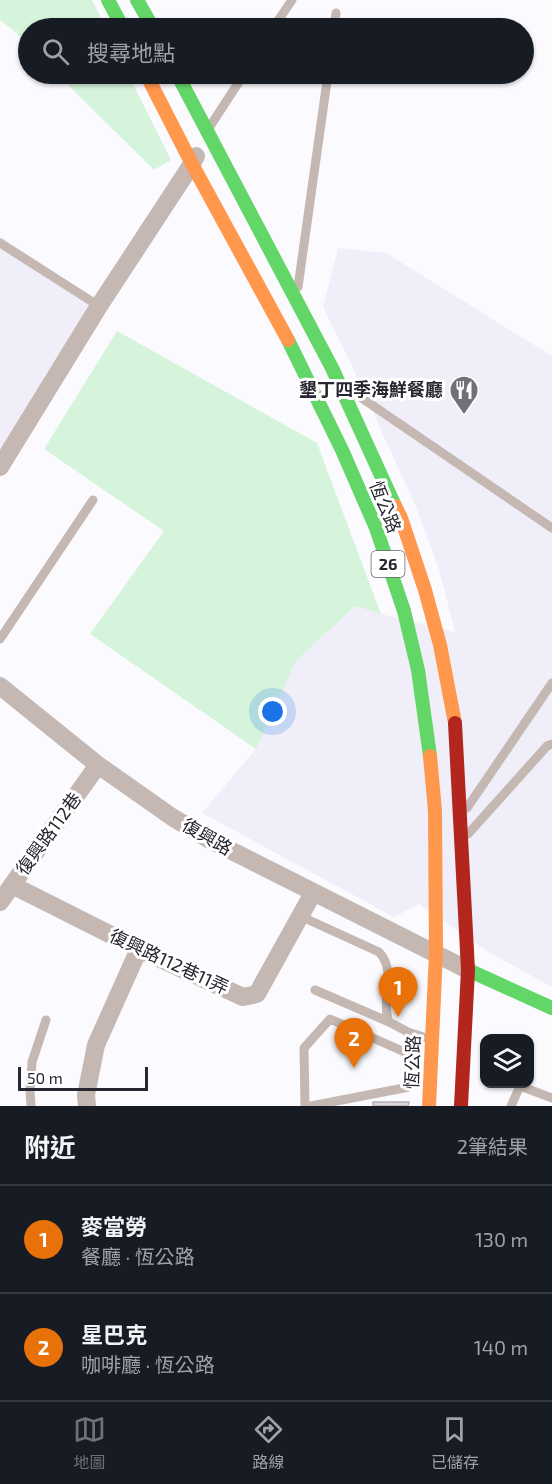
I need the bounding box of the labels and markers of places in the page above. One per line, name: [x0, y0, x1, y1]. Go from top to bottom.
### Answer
restaurant icon: 墾丁四季海鮮餐廳: [448, 374, 480, 416]
place label: 墾丁四季海鮮餐廳: [299, 378, 443, 400]
pin: 1: [378, 968, 418, 1017]
pin: 2: [334, 1018, 374, 1068]

